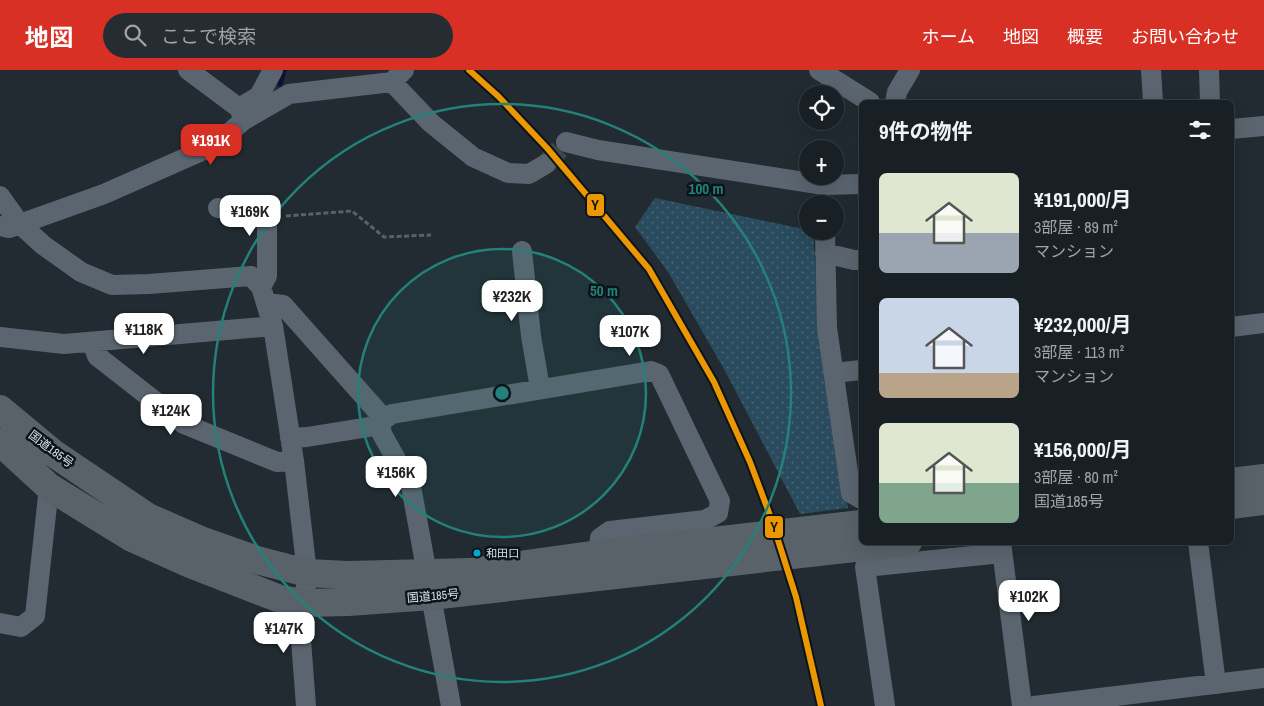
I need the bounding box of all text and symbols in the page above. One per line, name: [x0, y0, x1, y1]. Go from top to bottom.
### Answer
search box: [103, 13, 453, 58]
text: 地図: [25, 21, 73, 53]
icon: search: [121, 21, 149, 49]
text: ここで検索: [161, 23, 256, 49]
text: ホーム: [922, 24, 975, 49]
text: 地図: [1003, 24, 1039, 49]
text: 概要: [1067, 24, 1103, 49]
text: お問い合わせ: [1131, 24, 1239, 49]
map controls: [799, 85, 844, 240]
button: locate: [799, 85, 844, 130]
icon: filters: [1186, 116, 1214, 144]
text: 9件の物件: [879, 117, 973, 146]
pin: ¥191K: [176, 124, 246, 166]
text: ¥191K: [192, 129, 230, 151]
button: +: [799, 140, 844, 185]
text: 100 m: [689, 178, 723, 199]
text: ¥191,000/月: [1034, 185, 1132, 214]
line badge: Y: [586, 193, 605, 217]
icon: home: [919, 193, 979, 253]
pin: ¥169K: [215, 194, 285, 237]
button: −: [799, 195, 844, 240]
text: Y: [591, 196, 599, 214]
text: ¥169K: [231, 200, 269, 222]
text: 3部屋 · 89 m²: [1034, 216, 1118, 238]
text: マンション: [1034, 240, 1114, 262]
pin: ¥232K: [477, 280, 547, 322]
text: 50 m: [590, 280, 618, 301]
text: ¥232K: [493, 285, 531, 307]
text: ¥232,000/月: [1034, 310, 1132, 339]
pin: ¥118K: [109, 312, 179, 355]
pin: ¥107K: [595, 314, 665, 357]
text: ¥118K: [125, 318, 163, 340]
icon: home: [919, 318, 979, 378]
text: ¥107K: [611, 320, 649, 342]
text: 3部屋 · 113 m²: [1034, 341, 1124, 363]
text: マンション: [1034, 365, 1114, 387]
centre of rings: [493, 384, 511, 402]
pin: ¥124K: [136, 394, 206, 436]
text: ¥124K: [152, 399, 190, 421]
street label: 国道185号: [25, 427, 77, 471]
text: ¥156,000/月: [1034, 435, 1132, 464]
icon: home: [919, 443, 979, 503]
pin: ¥156K: [361, 456, 431, 498]
text: ¥156K: [377, 461, 415, 483]
text: 3部屋 · 80 m²: [1034, 466, 1118, 488]
text: 国道185号: [1034, 490, 1104, 512]
line badge: Y: [764, 515, 784, 539]
text: Y: [770, 518, 778, 536]
place label: 和田口: [486, 546, 519, 560]
marker: 和田口: [472, 548, 482, 558]
pin: ¥102K: [994, 580, 1064, 622]
text: ¥102K: [1010, 585, 1048, 607]
street label: 国道185号: [406, 586, 460, 606]
pin: ¥147K: [249, 612, 319, 654]
text: ¥147K: [265, 617, 303, 639]

